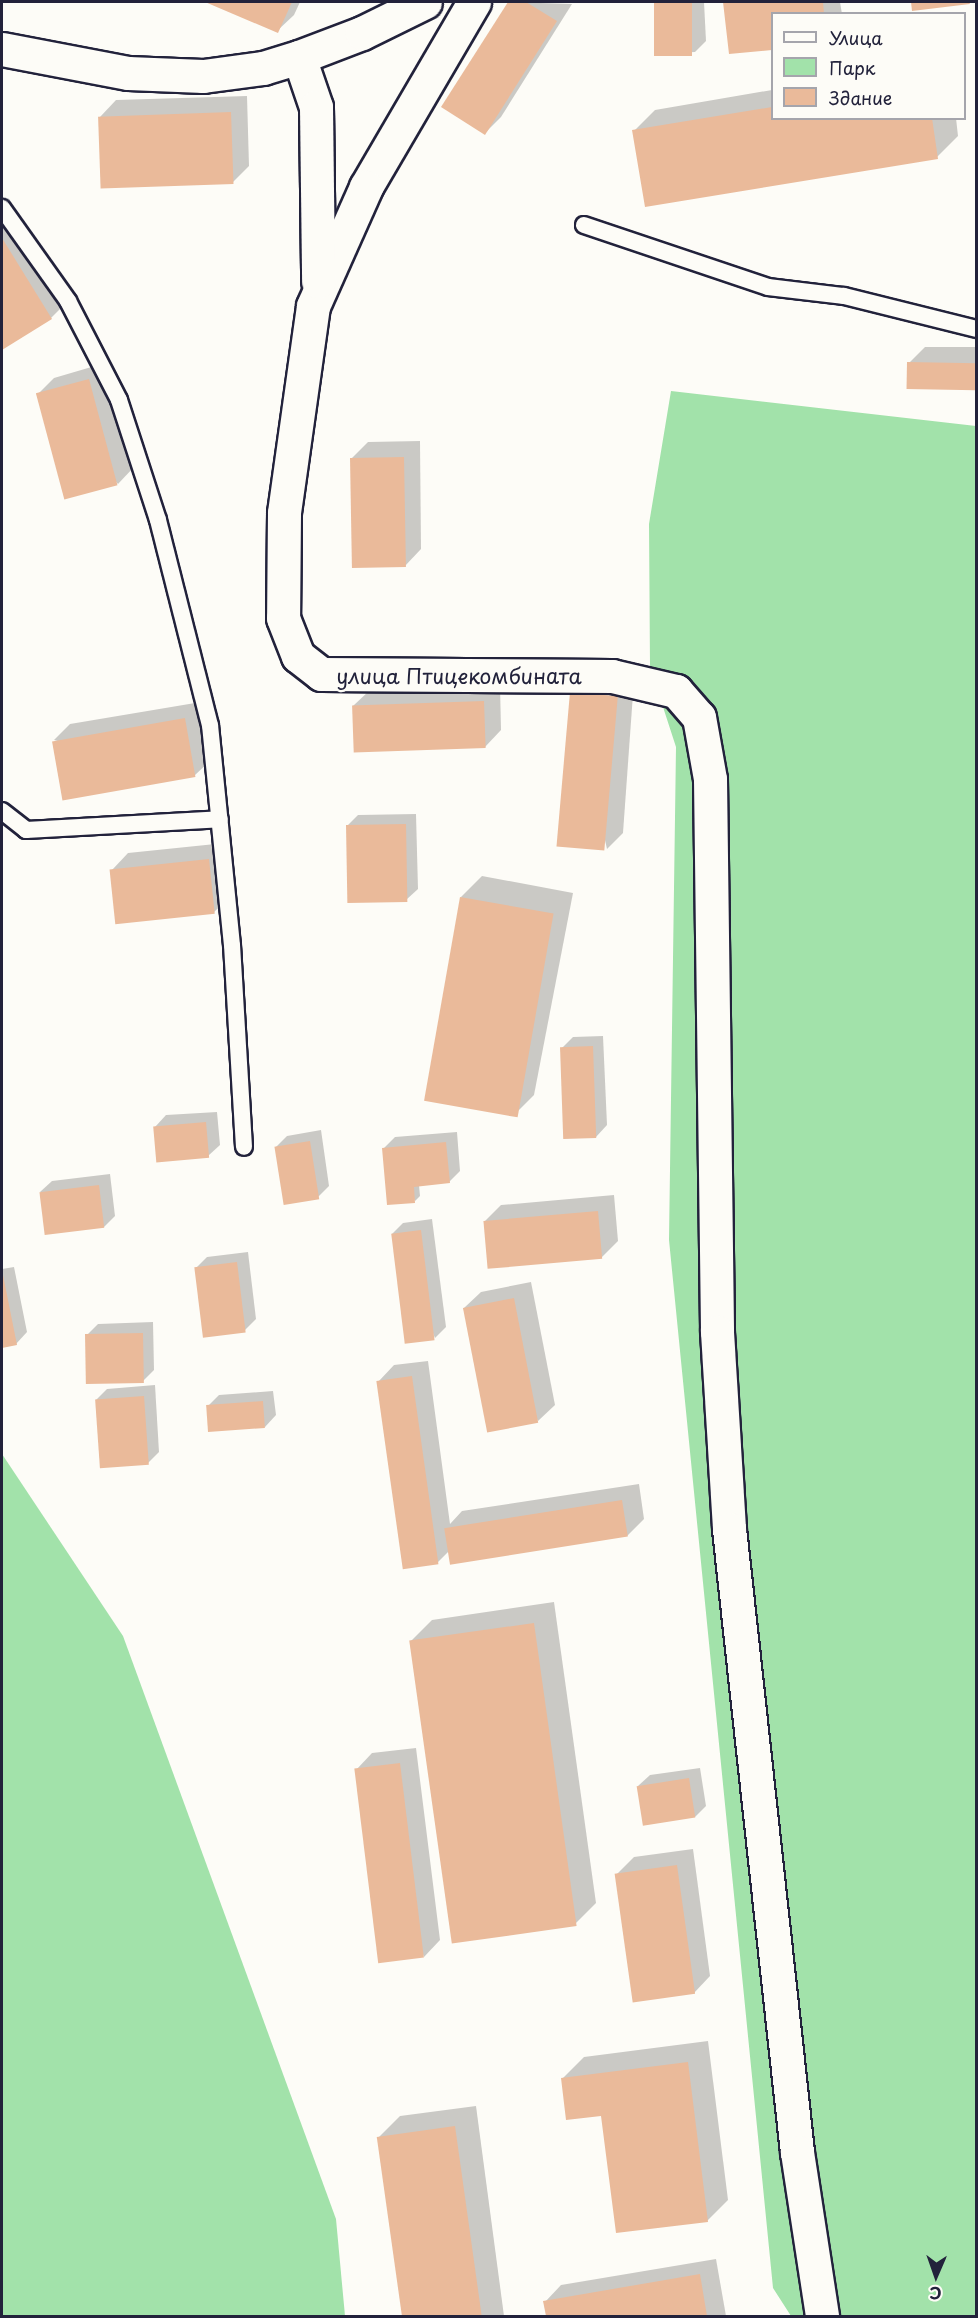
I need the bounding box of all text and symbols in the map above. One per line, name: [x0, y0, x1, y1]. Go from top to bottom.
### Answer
legend: [771, 12, 966, 120]
text: Улица: [829, 24, 883, 51]
text: Парк: [829, 54, 875, 81]
text: Здание: [829, 84, 892, 111]
street label: улица Птицекомбината: [336, 662, 582, 688]
north arrow: [906, 2246, 966, 2306]
text: С: [929, 2282, 942, 2306]

